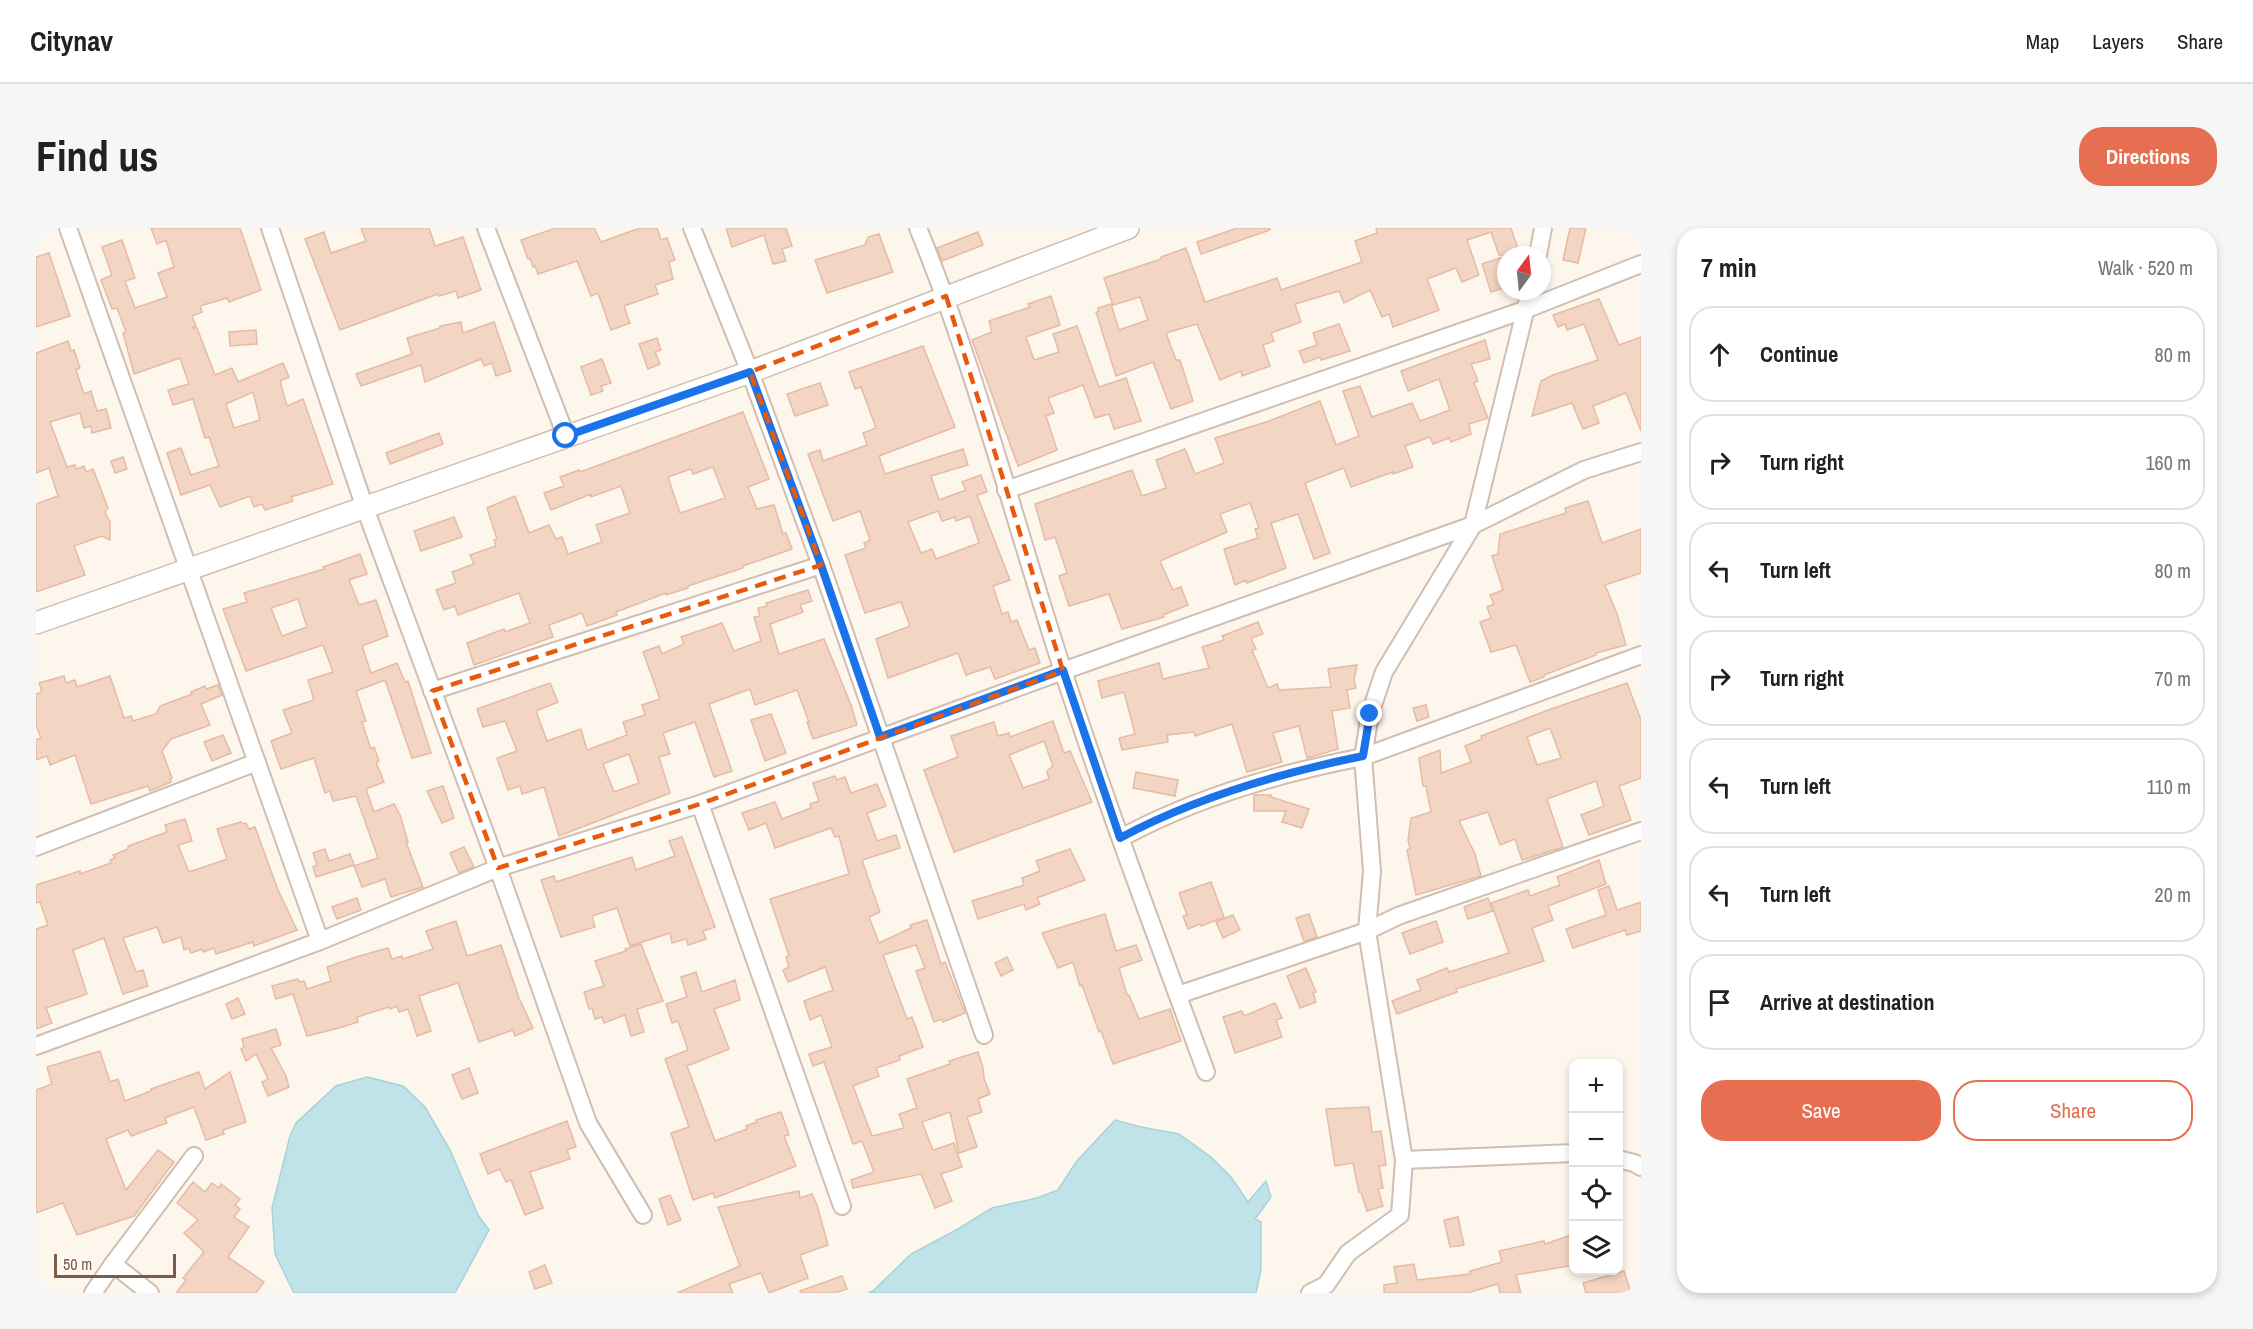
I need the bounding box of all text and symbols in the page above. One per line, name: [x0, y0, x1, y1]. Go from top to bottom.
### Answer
text: Citynav: [30, 22, 113, 60]
text: Map: [2026, 27, 2059, 56]
text: Layers: [2092, 27, 2144, 56]
text: Share: [2177, 27, 2223, 56]
button: Directions: [2079, 127, 2217, 186]
text: Find us: [36, 128, 158, 184]
north arrow: [1497, 246, 1551, 300]
text: 7 min: [1701, 250, 1757, 285]
text: Walk · 520 m: [2098, 254, 2193, 281]
icon: ahead: [1703, 338, 1736, 371]
text: Continue: [1760, 339, 1838, 369]
text: 80 m: [2155, 341, 2191, 368]
route start: [552, 422, 578, 448]
icon: right: [1703, 446, 1736, 479]
text: Turn right: [1760, 447, 1844, 477]
text: 160 m: [2145, 449, 2191, 476]
icon: left: [1703, 554, 1736, 587]
text: Turn left: [1760, 555, 1831, 585]
text: 80 m: [2155, 557, 2191, 584]
icon: right: [1703, 662, 1736, 695]
text: Turn right: [1760, 663, 1844, 693]
text: 70 m: [2155, 665, 2191, 692]
route end: [1356, 700, 1382, 726]
icon: left: [1703, 770, 1736, 803]
text: Turn left: [1760, 771, 1831, 801]
text: 110 m: [2147, 773, 2191, 800]
icon: left: [1703, 878, 1736, 911]
text: Turn left: [1760, 879, 1831, 909]
text: 20 m: [2155, 881, 2191, 908]
icon: arrive: [1703, 986, 1736, 1019]
text: Arrive at destination: [1760, 987, 1934, 1017]
map controls: [1569, 1059, 1623, 1275]
button: +: [1569, 1059, 1623, 1113]
button: Save: [1701, 1080, 1941, 1141]
button: Share: [1953, 1080, 2193, 1141]
button: −: [1569, 1113, 1623, 1167]
button: locate: [1569, 1167, 1623, 1221]
button: layers: [1569, 1221, 1623, 1275]
scale bar: [54, 1251, 176, 1278]
text: 50 m: [63, 1253, 92, 1275]

